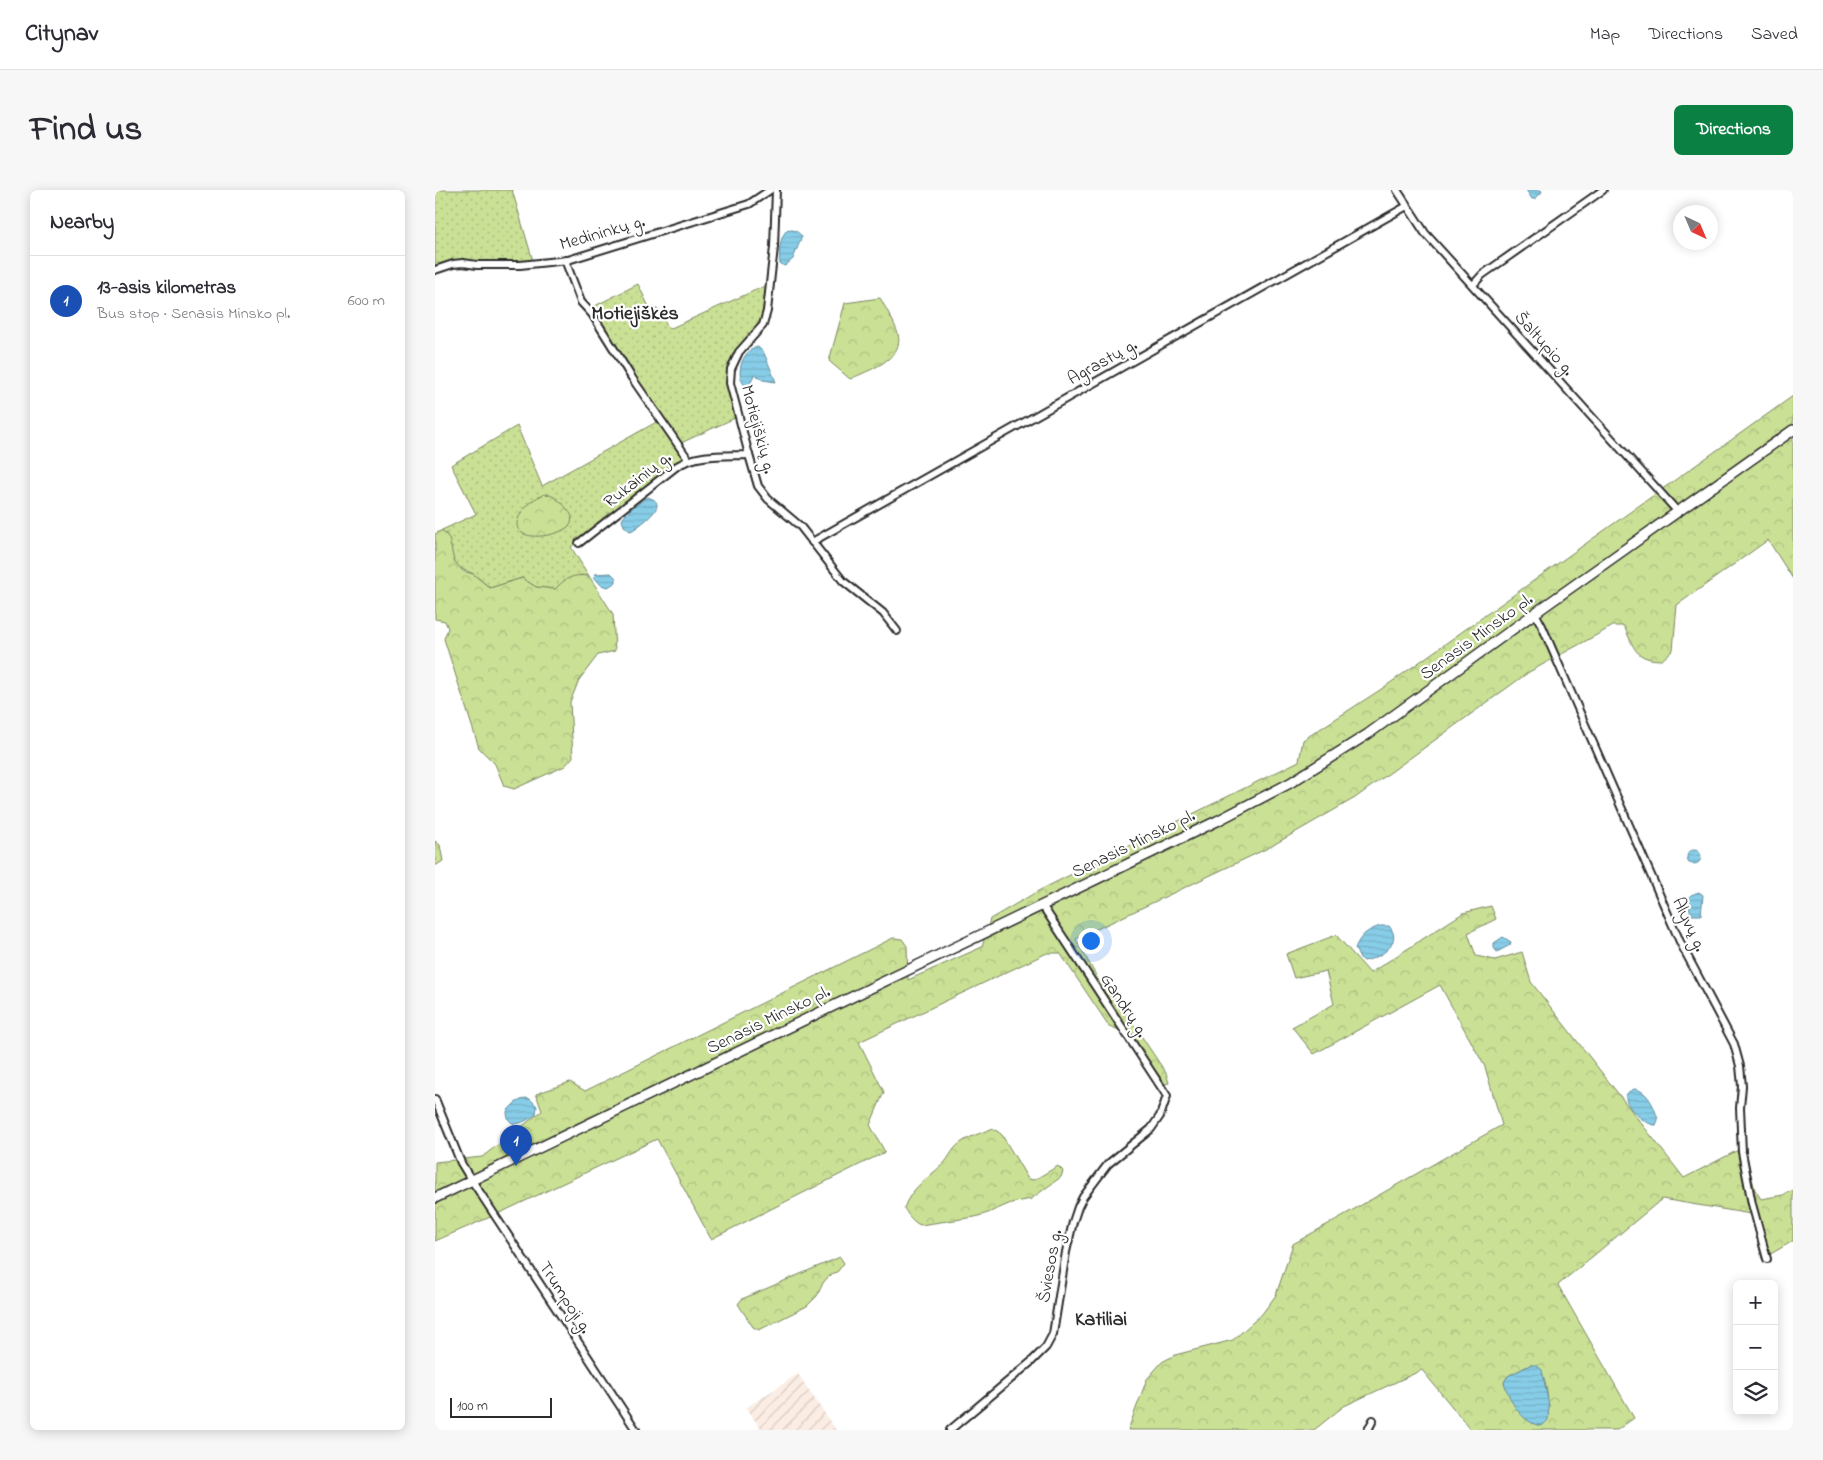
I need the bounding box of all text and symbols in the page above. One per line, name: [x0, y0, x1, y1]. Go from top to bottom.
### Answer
text: Citynav: [25, 17, 98, 52]
text: Map: [1590, 22, 1620, 48]
text: Directions: [1648, 22, 1723, 48]
text: Saved: [1751, 22, 1798, 48]
text: Find us: [30, 105, 142, 156]
button: Directions: [1674, 105, 1793, 155]
north arrow: [1673, 205, 1718, 250]
text: Nearby: [50, 208, 114, 238]
street label: Medininkų g.: [557, 209, 649, 259]
text: 13-asis kilometras: [97, 275, 236, 302]
text: 1: [63, 289, 69, 313]
text: 600 m: [348, 289, 385, 313]
district label: Motiejiškės: [591, 300, 679, 329]
text: Bus stop · Senasis Minsko pl.: [97, 302, 290, 326]
street label: Šaltupio g.: [1507, 306, 1580, 383]
street label: Agrastų g.: [1063, 333, 1143, 393]
street label: Motiejiškių g.: [732, 382, 782, 478]
street label: Rukainių g.: [599, 446, 678, 516]
street label: Senasis Minsko pl.: [1415, 587, 1539, 688]
street label: Senasis Minsko pl.: [1068, 804, 1200, 886]
street label: Alyvų g.: [1663, 893, 1712, 957]
your location: [1078, 928, 1104, 954]
street label: Gandrų g.: [1092, 969, 1154, 1044]
street label: Senasis Minsko pl.: [703, 980, 835, 1062]
pin: 1: [500, 1125, 532, 1166]
street label: Šviesos g.: [1032, 1227, 1071, 1305]
street label: Trumpoji g.: [530, 1257, 598, 1340]
map controls: [1733, 1280, 1778, 1415]
button: +: [1733, 1280, 1778, 1325]
district label: Katiliai: [1075, 1306, 1127, 1335]
button: −: [1733, 1325, 1778, 1370]
button: layers: [1733, 1370, 1778, 1415]
scale bar: [450, 1395, 553, 1418]
text: 100 m: [457, 1396, 488, 1417]

